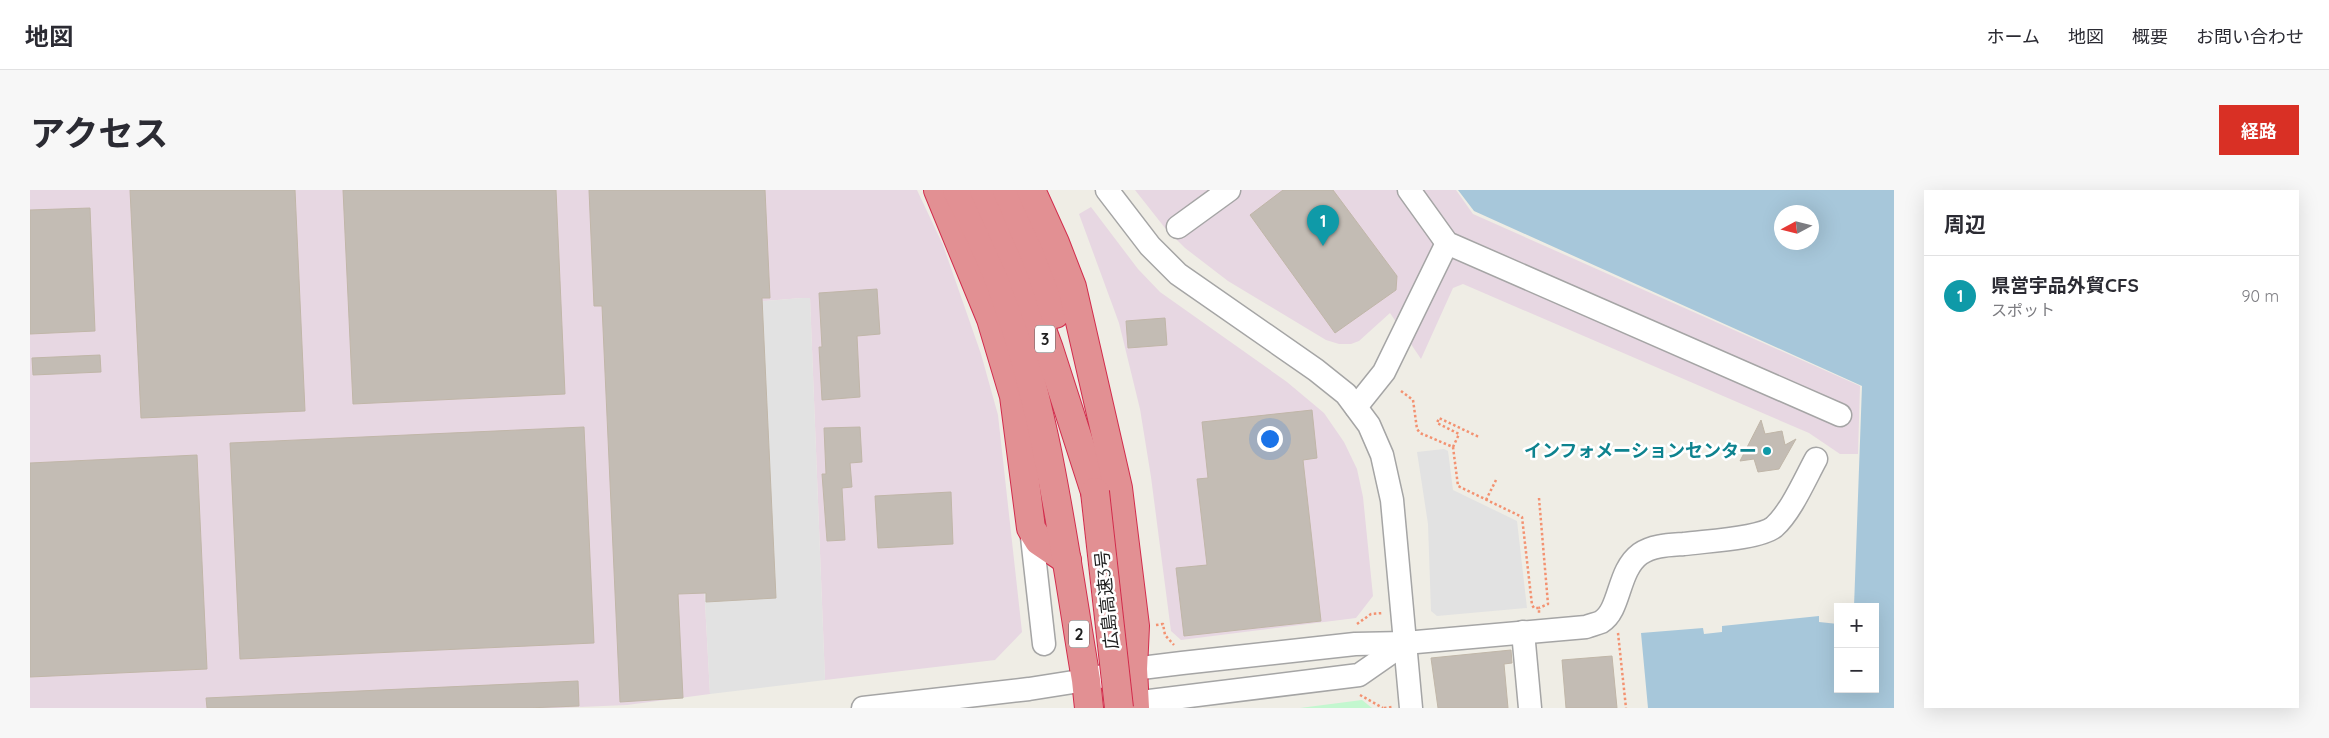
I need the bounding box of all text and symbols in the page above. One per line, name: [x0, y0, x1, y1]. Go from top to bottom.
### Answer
text: 地図: [25, 21, 73, 51]
text: ホーム: [1987, 25, 2040, 48]
text: 地図: [2068, 25, 2104, 48]
text: 概要: [2132, 25, 2168, 48]
text: お問い合わせ: [2196, 25, 2304, 48]
button: 経路: [2219, 105, 2299, 155]
text: アクセス: [30, 111, 168, 155]
pin: 1: [1307, 205, 1339, 246]
north arrow: [1774, 205, 1819, 250]
text: 周辺: [1944, 211, 1986, 237]
text: 県営宇品外貿CFS: [1991, 273, 2139, 297]
text: 1: [1957, 286, 1963, 306]
text: 90 m: [2242, 286, 2279, 306]
text: スポット: [1991, 300, 2055, 320]
road number: 3: [1035, 326, 1055, 352]
your location: [1257, 426, 1283, 452]
place label: インフォメーションセンター: [1524, 439, 1757, 462]
marker: インフォメーションセンター: [1761, 445, 1773, 457]
street label: 広島高速3号: [1090, 549, 1123, 651]
map controls: [1834, 603, 1879, 693]
button: +: [1834, 603, 1879, 648]
road number: 2: [1069, 620, 1089, 648]
button: −: [1834, 648, 1879, 693]

